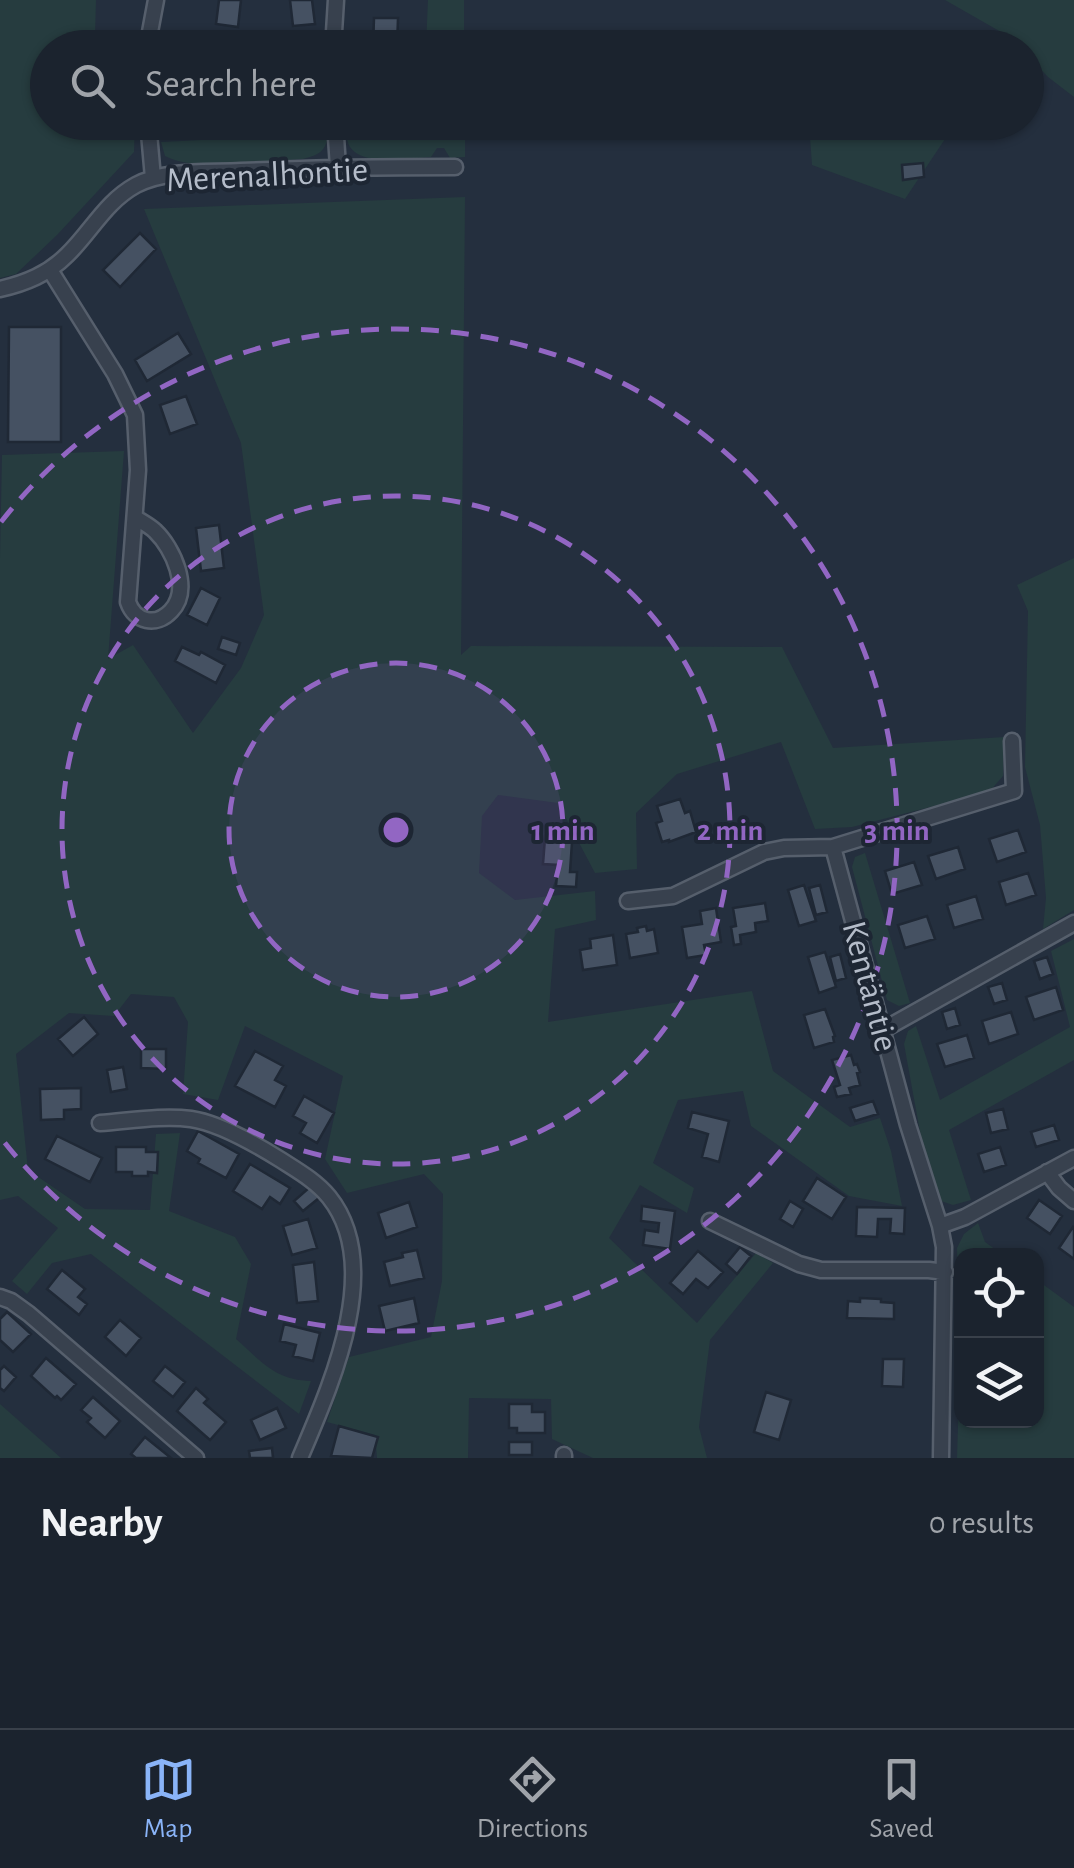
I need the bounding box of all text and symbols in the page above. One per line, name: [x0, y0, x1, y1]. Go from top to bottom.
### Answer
search box: [30, 30, 1044, 140]
icon: search: [65, 58, 120, 113]
text: Search here: [145, 66, 317, 104]
street label: Merenalhontie: [165, 153, 369, 198]
centre of rings: [378, 812, 414, 848]
text: 1 min: [531, 816, 595, 846]
text: 2 min: [697, 816, 763, 846]
text: 3 min: [864, 816, 930, 846]
street label: Kentäntie: [835, 917, 904, 1055]
map controls: [954, 1248, 1044, 1428]
button: locate: [954, 1248, 1044, 1338]
button: layers: [954, 1338, 1044, 1428]
text: Nearby: [40, 1502, 163, 1544]
text: 0 results: [929, 1507, 1034, 1539]
tab: Map: [141, 1752, 196, 1846]
tab: Directions: [477, 1752, 588, 1846]
tab: Saved: [869, 1752, 933, 1846]

